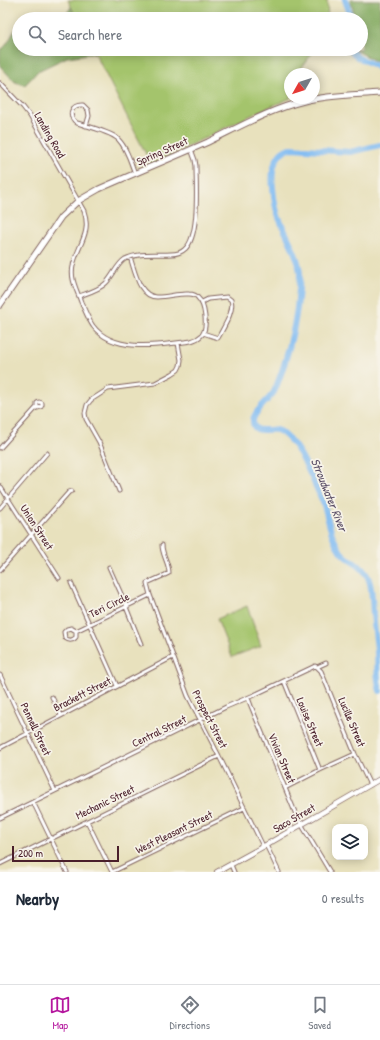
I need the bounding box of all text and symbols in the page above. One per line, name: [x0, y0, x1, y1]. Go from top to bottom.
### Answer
search box: [12, 12, 368, 56]
icon: search: [26, 23, 48, 45]
text: Search here: [58, 24, 122, 45]
north arrow: [284, 68, 320, 104]
street label: Landing Road: [31, 110, 69, 161]
street label: Spring Street: [134, 133, 190, 168]
water label: Stroudwater River: [307, 456, 352, 535]
street label: Union Street: [17, 502, 57, 552]
street label: Teri Circle: [87, 589, 132, 621]
street label: Brackett Street: [51, 673, 113, 715]
street label: Prospect Street: [189, 688, 231, 751]
street label: Louise Street: [293, 695, 327, 749]
street label: Lucille Street: [335, 695, 369, 749]
street label: Pennell Street: [18, 700, 54, 758]
street label: Central Street: [130, 712, 189, 750]
street label: Vivian Street: [265, 731, 299, 785]
street label: Mechanic Street: [73, 782, 137, 822]
street label: Saco Street: [270, 800, 318, 836]
street label: West Pleasant Street: [133, 807, 215, 857]
map controls: [332, 824, 368, 860]
button: layers: [332, 824, 368, 860]
scale bar: [12, 844, 119, 863]
text: 200 m: [18, 846, 43, 860]
text: Nearby: [16, 887, 59, 910]
text: 0 results: [322, 889, 364, 907]
tab: Map: [49, 994, 71, 1032]
tab: Directions: [170, 994, 210, 1032]
tab: Saved: [308, 994, 331, 1032]

